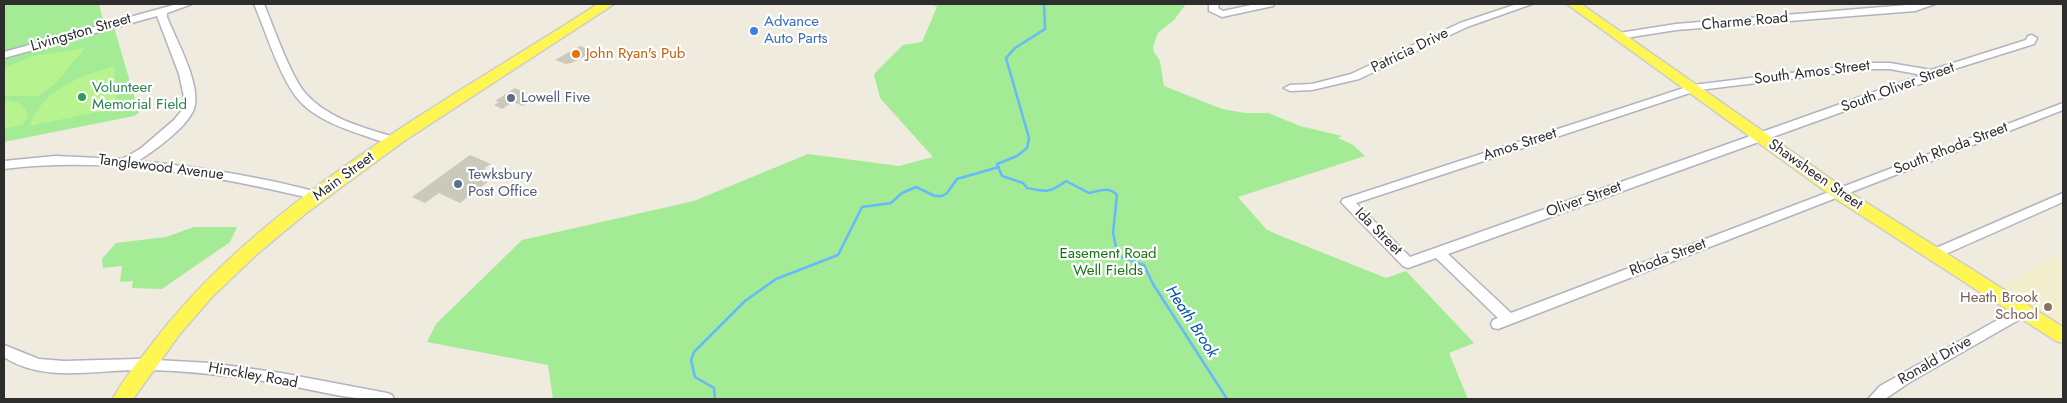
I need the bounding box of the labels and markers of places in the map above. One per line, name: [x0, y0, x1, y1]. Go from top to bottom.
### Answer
place label: Advance Auto Parts: [764, 13, 828, 48]
marker: Advance Auto Parts: [748, 25, 760, 37]
place label: John Ryan's Pub: [586, 45, 685, 63]
marker: John Ryan's Pub: [570, 48, 582, 60]
place label: Volunteer Memorial Field: [92, 79, 187, 114]
place label: Lowell Five: [521, 89, 590, 107]
marker: Volunteer Memorial Field: [76, 91, 88, 103]
marker: Lowell Five: [505, 92, 517, 104]
place label: Tewksbury Post Office: [468, 166, 537, 201]
marker: Tewksbury Post Office: [452, 178, 464, 190]
place label: Heath Brook School: [1960, 289, 2038, 324]
marker: Heath Brook School: [2042, 301, 2054, 313]

